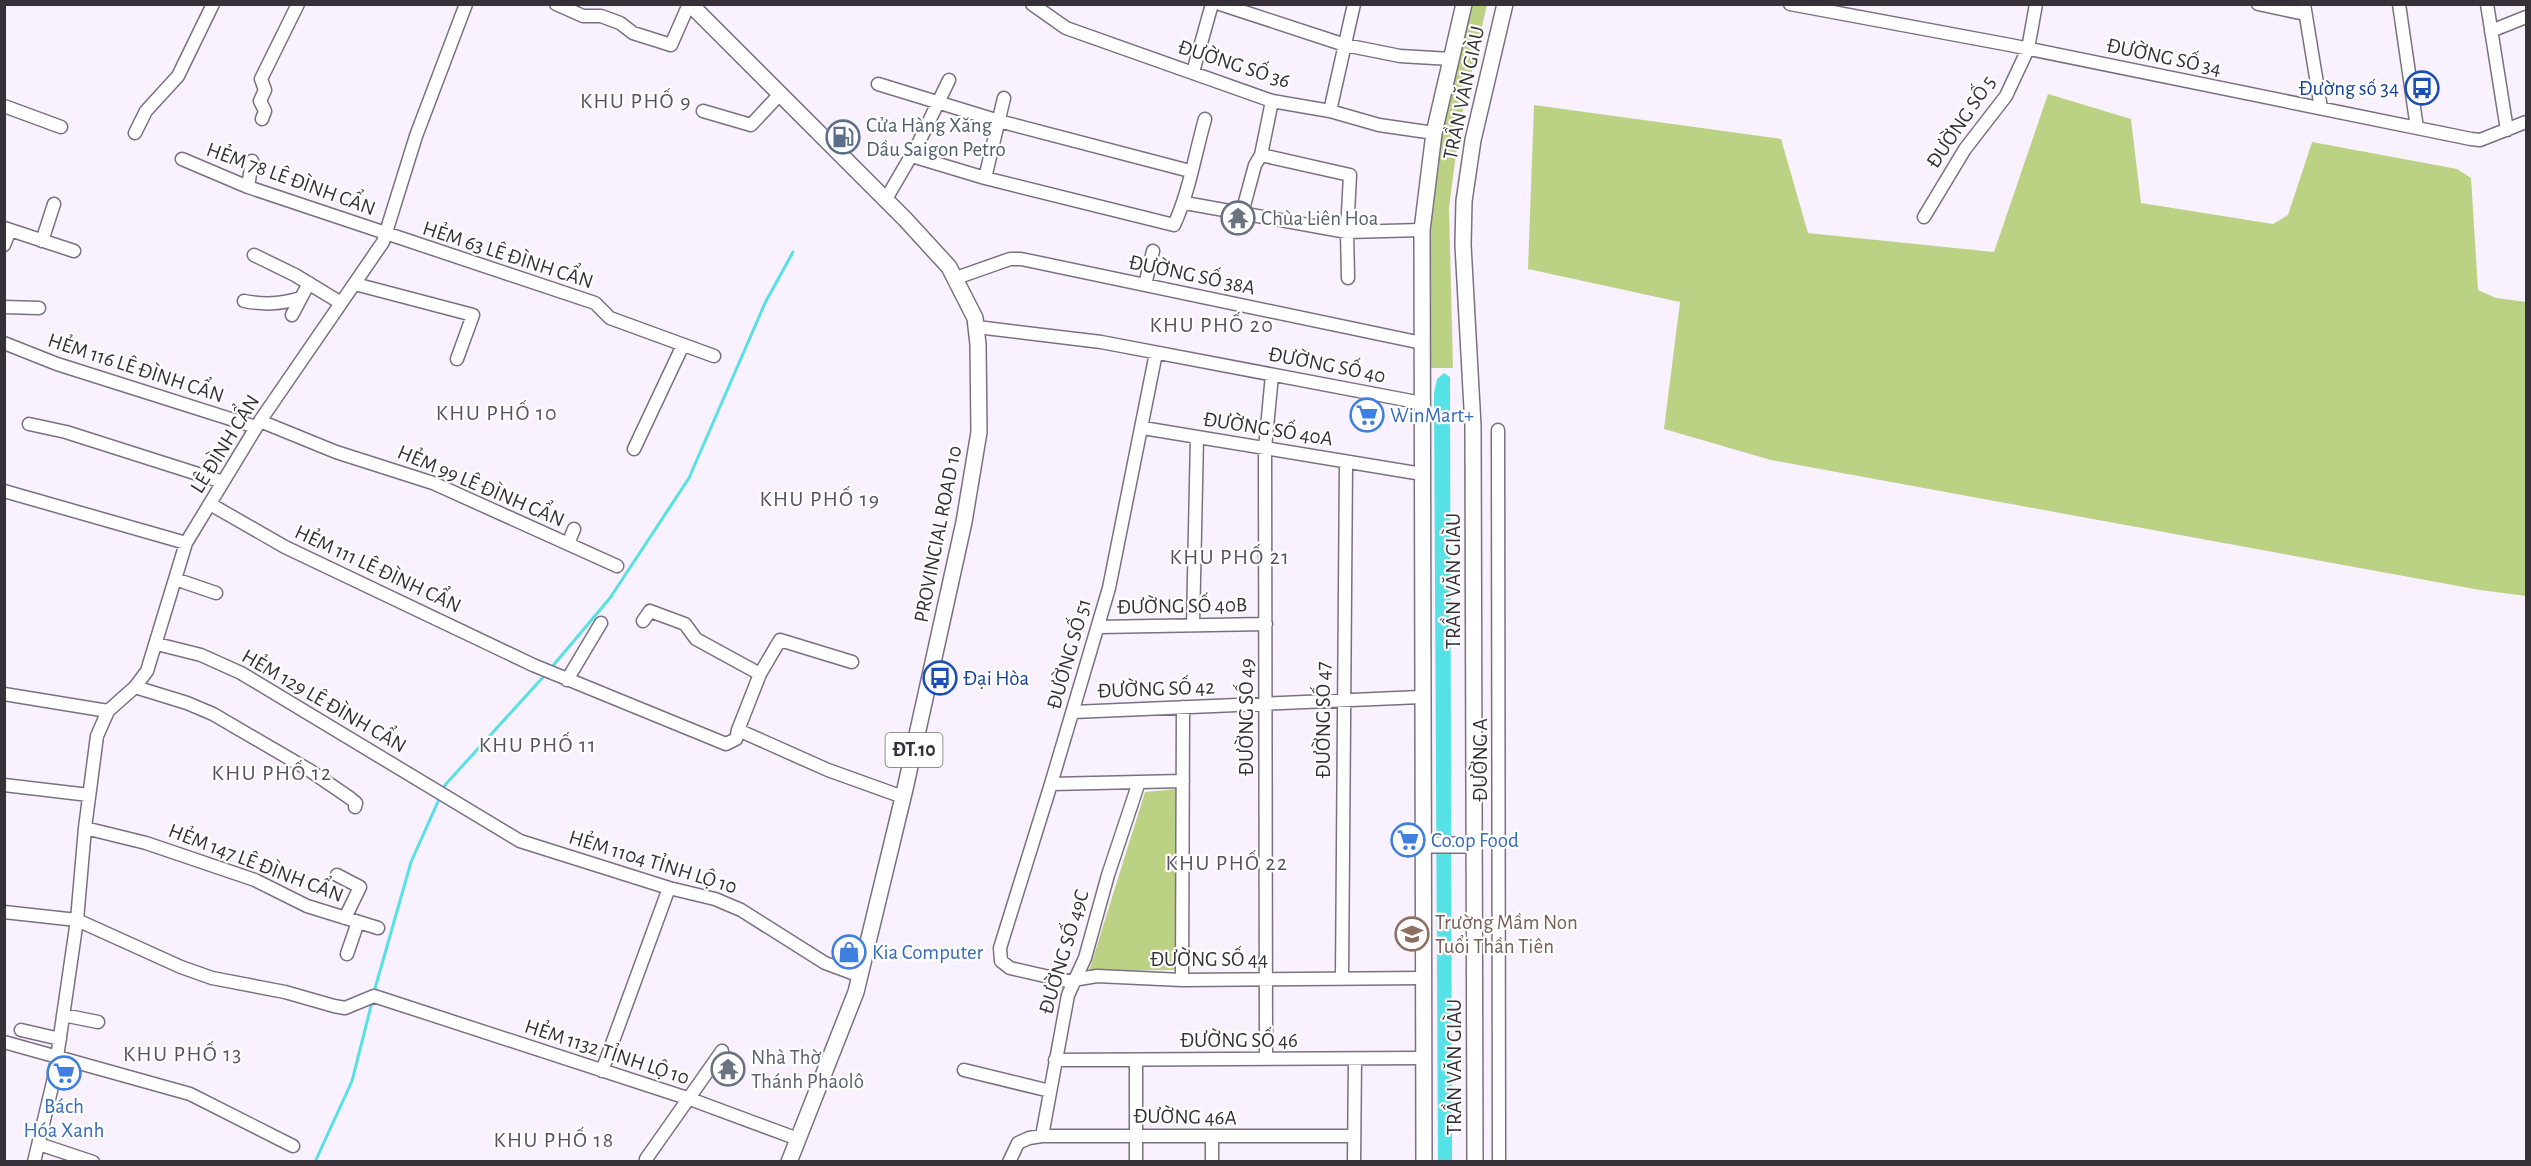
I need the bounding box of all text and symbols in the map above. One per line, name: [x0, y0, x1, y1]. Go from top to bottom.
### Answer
street label: TRẦN VĂN GIÀU: [1436, 23, 1488, 162]
street label: ĐƯỜNG SỐ 34: [2105, 31, 2224, 79]
street label: ĐƯỜNG SỐ 36: [1175, 32, 1294, 92]
street label: ĐƯỜNG SỐ 5: [1919, 70, 2000, 172]
bus stop icon: Đường số 34: [2404, 70, 2440, 106]
place label: Đường số 34: [2299, 78, 2399, 99]
district label: KHU PHỐ 9: [580, 87, 692, 112]
place label: Cửa Hàng Xăng Dầu Saigon Petro: [866, 115, 1006, 160]
fuel station icon: Cửa Hàng Xăng Dầu Saigon Petro: [825, 119, 861, 155]
street label: HẺM 78 LÊ ĐÌNH CẨN: [204, 134, 380, 219]
temple icon: Chùa Liên Hoa: [1220, 200, 1256, 236]
place label: Chùa Liên Hoa: [1261, 208, 1379, 229]
street label: HẺM 63 LÊ ĐÌNH CẨN: [420, 213, 597, 292]
street label: ĐƯỜNG SỐ 38A: [1127, 247, 1258, 299]
district label: KHU PHỐ 20: [1150, 311, 1274, 336]
street label: HẺM 116 LÊ ĐÌNH CẨN: [45, 325, 228, 406]
street label: ĐƯỜNG SỐ 40: [1267, 339, 1388, 387]
street label: LÊ ĐÌNH CẨN: [182, 388, 263, 497]
supermarket icon: WinMart+: [1349, 397, 1385, 433]
district label: KHU PHỐ 10: [436, 399, 558, 424]
street label: ĐƯỜNG SỐ 40A: [1202, 404, 1335, 450]
place label: WinMart+: [1390, 405, 1474, 426]
street label: HẺM 99 LÊ ĐÌNH CẨN: [394, 437, 570, 531]
street label: PROVINCIAL ROAD 10: [911, 444, 965, 624]
district label: KHU PHỐ 19: [759, 485, 881, 510]
street label: TRẦN VĂN GIÀU: [1439, 513, 1464, 649]
street label: HẺM 111 LÊ ĐÌNH CẨN: [291, 517, 467, 617]
district label: KHU PHỐ 21: [1170, 543, 1290, 568]
street label: ĐƯỜNG SỐ 40B: [1117, 590, 1247, 618]
street label: ĐƯỜNG SỐ 51: [1039, 595, 1095, 712]
street label: HẺM 129 LÊ ĐÌNH CẨN: [238, 641, 412, 757]
street label: ĐƯỜNG SỐ 49: [1232, 658, 1257, 776]
bus stop icon: Đại Hòa: [922, 660, 958, 696]
street label: ĐƯỜNG SỐ 47: [1309, 661, 1334, 778]
place label: Đại Hòa: [963, 668, 1030, 689]
street label: ĐƯỜNG SỐ 42: [1097, 672, 1215, 702]
street label: ĐƯỜNG A: [1468, 718, 1491, 802]
district label: KHU PHỐ 11: [479, 731, 597, 756]
road number: ĐT.10: [886, 733, 942, 767]
district label: KHU PHỐ 12: [212, 759, 332, 784]
street label: HẺM 147 LÊ ĐÌNH CẨN: [166, 815, 348, 906]
supermarket icon: Co.op Food: [1390, 822, 1426, 858]
street label: HẺM 1104 TỈNH LỘ 10: [566, 824, 740, 898]
place label: Co.op Food: [1431, 830, 1519, 851]
district label: KHU PHỐ 22: [1165, 849, 1289, 874]
street label: ĐƯỜNG SỐ 49C: [1031, 886, 1093, 1017]
place label: Trường Mầm Non Tuổi Thần Tiên: [1435, 912, 1578, 957]
school or university icon: Trường Mầm Non Tuổi Thần Tiên: [1394, 916, 1430, 952]
shop icon: Kia Computer: [831, 934, 867, 970]
place label: Kia Computer: [872, 942, 984, 963]
street label: ĐƯỜNG SỐ 44: [1150, 945, 1268, 970]
street label: TRẦN VĂN GIÀU: [1440, 999, 1465, 1135]
street label: HẺM 1132 TỈNH LỘ 10: [522, 1014, 693, 1089]
street label: ĐƯỜNG SỐ 46: [1180, 1026, 1298, 1051]
district label: KHU PHỐ 13: [123, 1040, 243, 1065]
place label: Nhà Thờ Thánh Phaolô: [751, 1047, 864, 1092]
temple icon: Nhà Thờ Thánh Phaolô: [710, 1051, 746, 1087]
supermarket icon: Bách Hóa Xanh: [46, 1055, 82, 1091]
place label: Bách Hóa Xanh: [24, 1096, 104, 1141]
street label: ĐƯỜNG 46A: [1133, 1104, 1237, 1128]
district label: KHU PHỐ 18: [493, 1126, 615, 1151]

